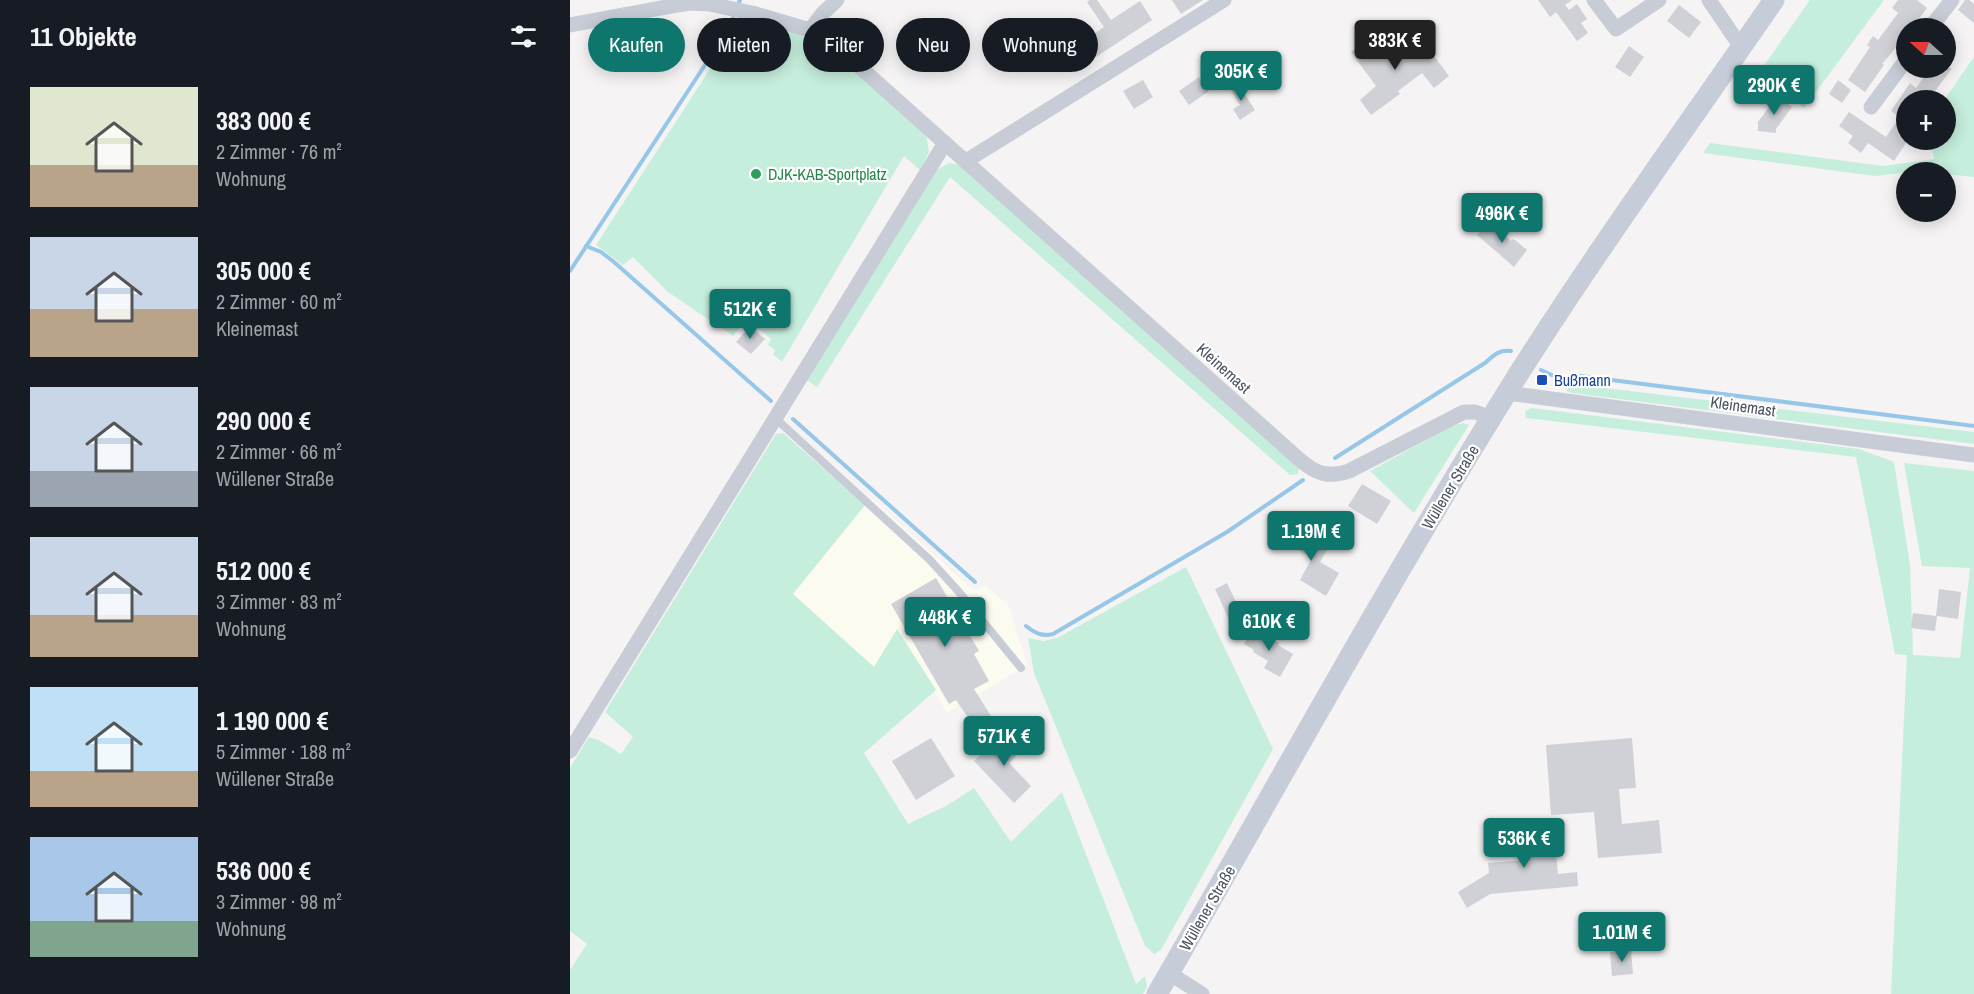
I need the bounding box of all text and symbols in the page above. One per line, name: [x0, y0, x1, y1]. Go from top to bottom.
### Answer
chip: Kaufen: [588, 18, 685, 72]
chip: Mieten: [697, 18, 791, 72]
chip: Filter: [803, 18, 884, 72]
chip: Neu: [896, 18, 970, 72]
chip: Wohnung: [982, 18, 1098, 72]
north arrow: [1896, 18, 1956, 78]
map controls: [1896, 18, 1956, 222]
text: 11 Objekte: [30, 19, 137, 54]
icon: filters: [507, 20, 540, 53]
pin: 383K €: [1346, 20, 1444, 71]
text: 383K €: [1369, 26, 1421, 53]
pin: 305K €: [1192, 51, 1290, 102]
text: 305K €: [1215, 57, 1267, 84]
pin: 290K €: [1725, 65, 1823, 116]
text: 290K €: [1748, 71, 1800, 98]
button: +: [1896, 90, 1956, 150]
text: 383 000 €: [216, 103, 311, 138]
icon: home: [78, 111, 150, 183]
text: 2 Zimmer · 76 m²: [216, 138, 342, 165]
button: −: [1896, 162, 1956, 222]
place label: DJK-KAB-Sportplatz: [768, 163, 887, 185]
text: Wohnung: [216, 165, 286, 192]
marker: DJK-KAB-Sportplatz: [749, 167, 763, 181]
pin: 496K €: [1453, 193, 1551, 244]
text: 496K €: [1476, 199, 1528, 226]
text: 305 000 €: [216, 253, 311, 288]
icon: home: [78, 261, 150, 333]
text: 2 Zimmer · 60 m²: [216, 288, 342, 315]
pin: 512K €: [701, 289, 799, 340]
text: 512K €: [724, 295, 776, 322]
text: Kleinemast: [216, 315, 298, 342]
street label: Kleinemast: [1192, 338, 1256, 398]
place label: Bußmann: [1554, 369, 1611, 391]
marker: Bußmann: [1535, 373, 1549, 387]
street label: Kleinemast: [1709, 391, 1777, 422]
text: 290 000 €: [216, 403, 311, 438]
icon: home: [78, 411, 150, 483]
text: 2 Zimmer · 66 m²: [216, 438, 342, 465]
street label: Wüllener Straße: [1416, 441, 1484, 533]
text: Wüllener Straße: [216, 465, 334, 492]
pin: 1.19M €: [1256, 511, 1366, 562]
text: 1.19M €: [1281, 517, 1341, 544]
text: 512 000 €: [216, 553, 311, 588]
icon: home: [78, 561, 150, 633]
text: 3 Zimmer · 83 m²: [216, 588, 342, 615]
pin: 448K €: [896, 597, 994, 648]
pin: 610K €: [1220, 601, 1318, 652]
text: 448K €: [919, 603, 971, 630]
text: 610K €: [1243, 607, 1295, 634]
text: Wohnung: [216, 615, 286, 642]
text: 1 190 000 €: [216, 703, 329, 738]
icon: home: [78, 711, 150, 783]
pin: 571K €: [955, 716, 1053, 767]
text: 571K €: [978, 722, 1030, 749]
text: 5 Zimmer · 188 m²: [216, 738, 351, 765]
text: Wüllener Straße: [216, 765, 334, 792]
pin: 536K €: [1475, 818, 1573, 869]
text: 536K €: [1498, 824, 1550, 851]
text: 536 000 €: [216, 853, 311, 888]
icon: home: [78, 861, 150, 933]
street label: Wüllener Straße: [1174, 862, 1240, 954]
text: 3 Zimmer · 98 m²: [216, 888, 342, 915]
pin: 1.01M €: [1567, 912, 1677, 963]
text: Wohnung: [216, 915, 286, 942]
text: 1.01M €: [1592, 918, 1652, 945]

